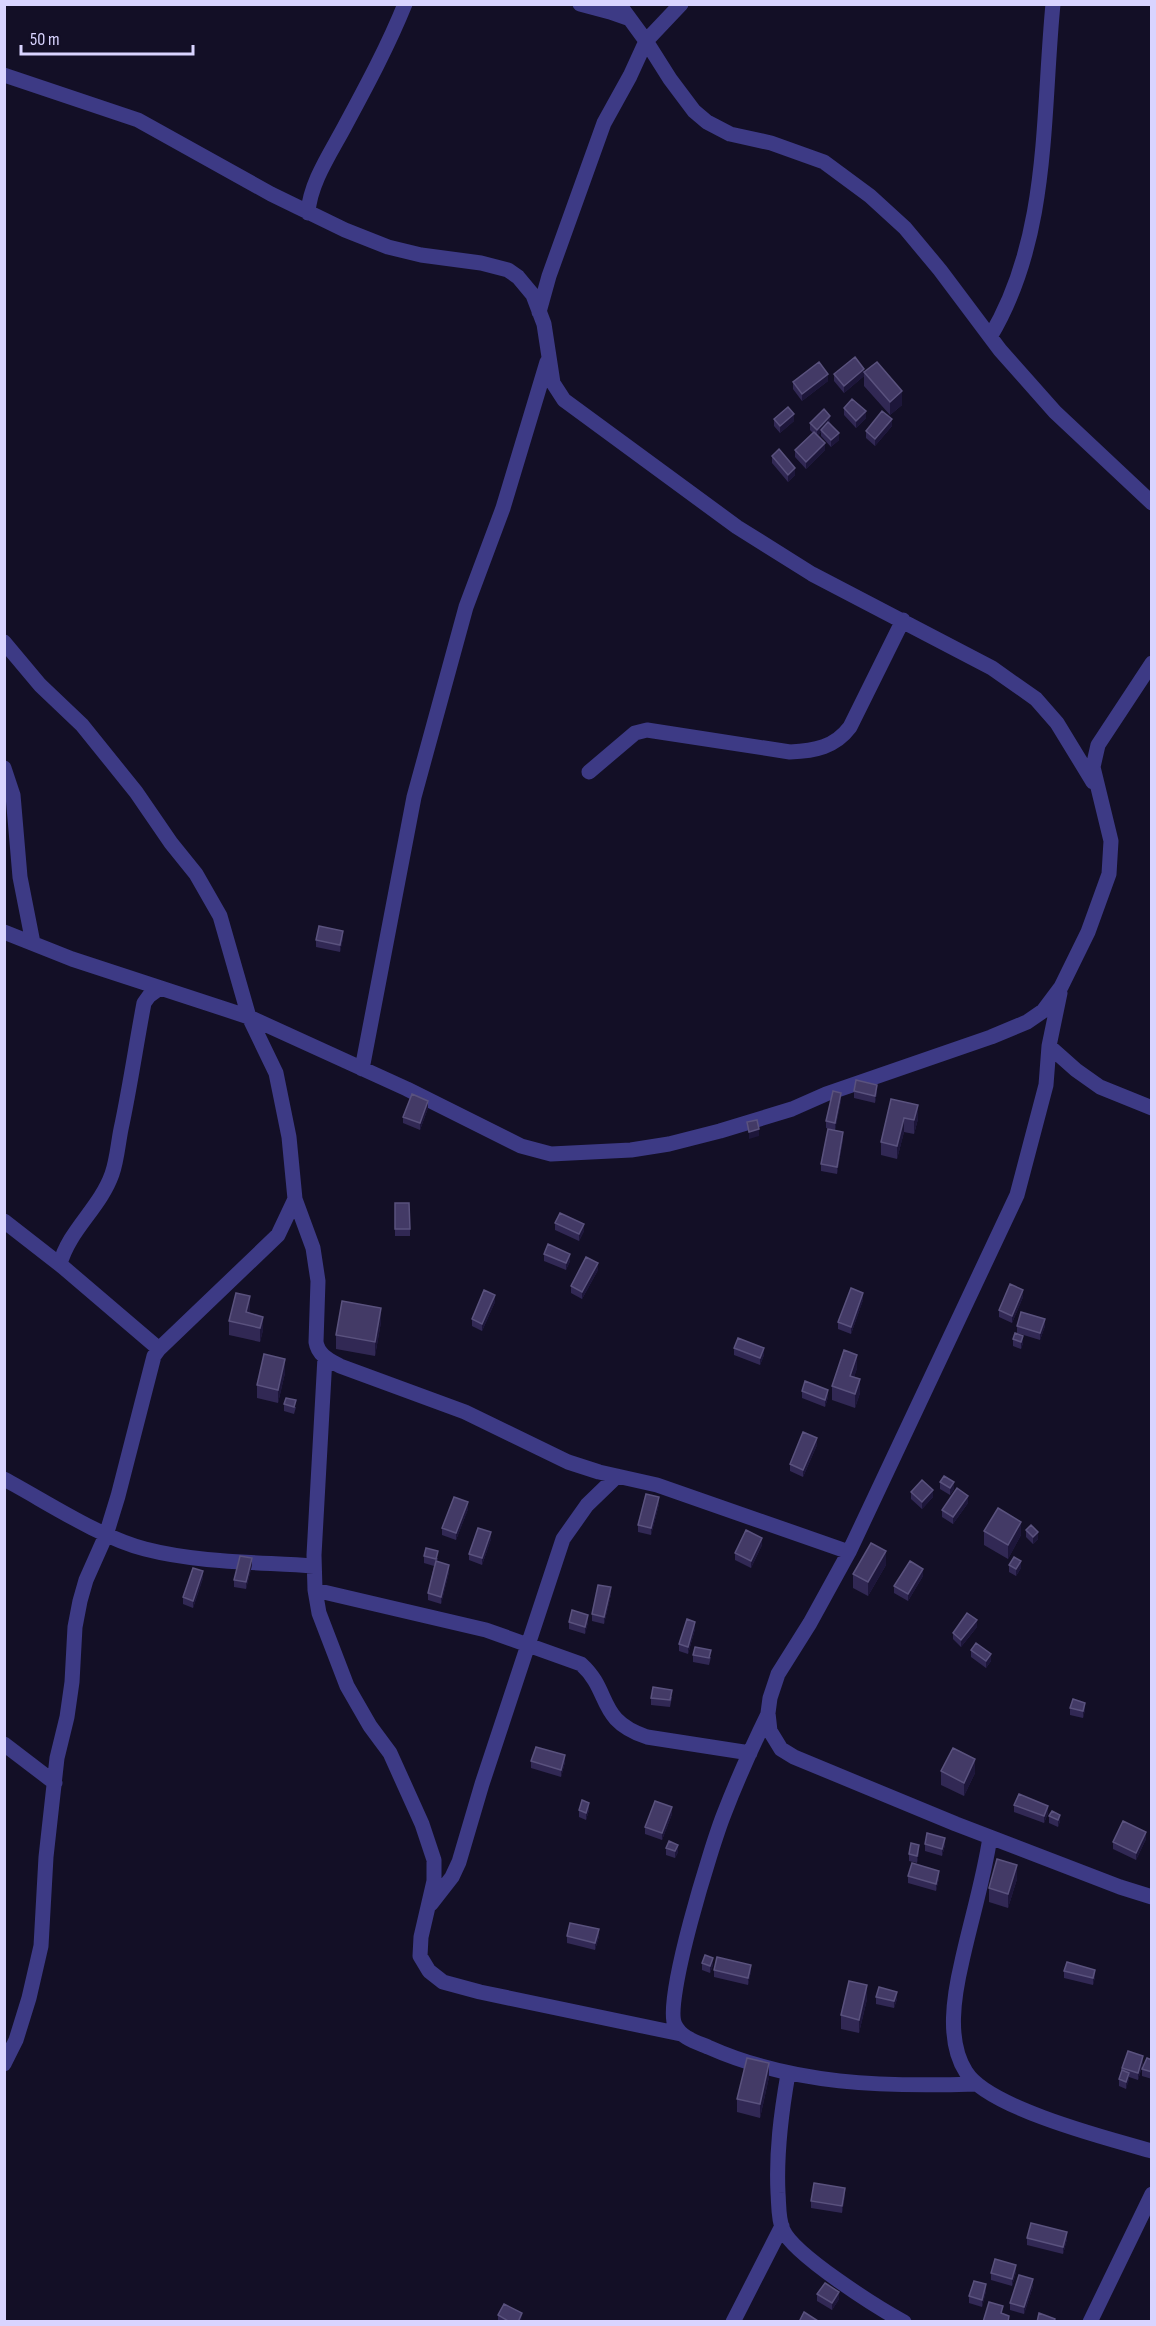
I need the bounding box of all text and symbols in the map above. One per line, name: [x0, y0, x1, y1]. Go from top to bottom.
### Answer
scale bar: [21, 18, 194, 56]
text: 50 m: [30, 29, 60, 50]

